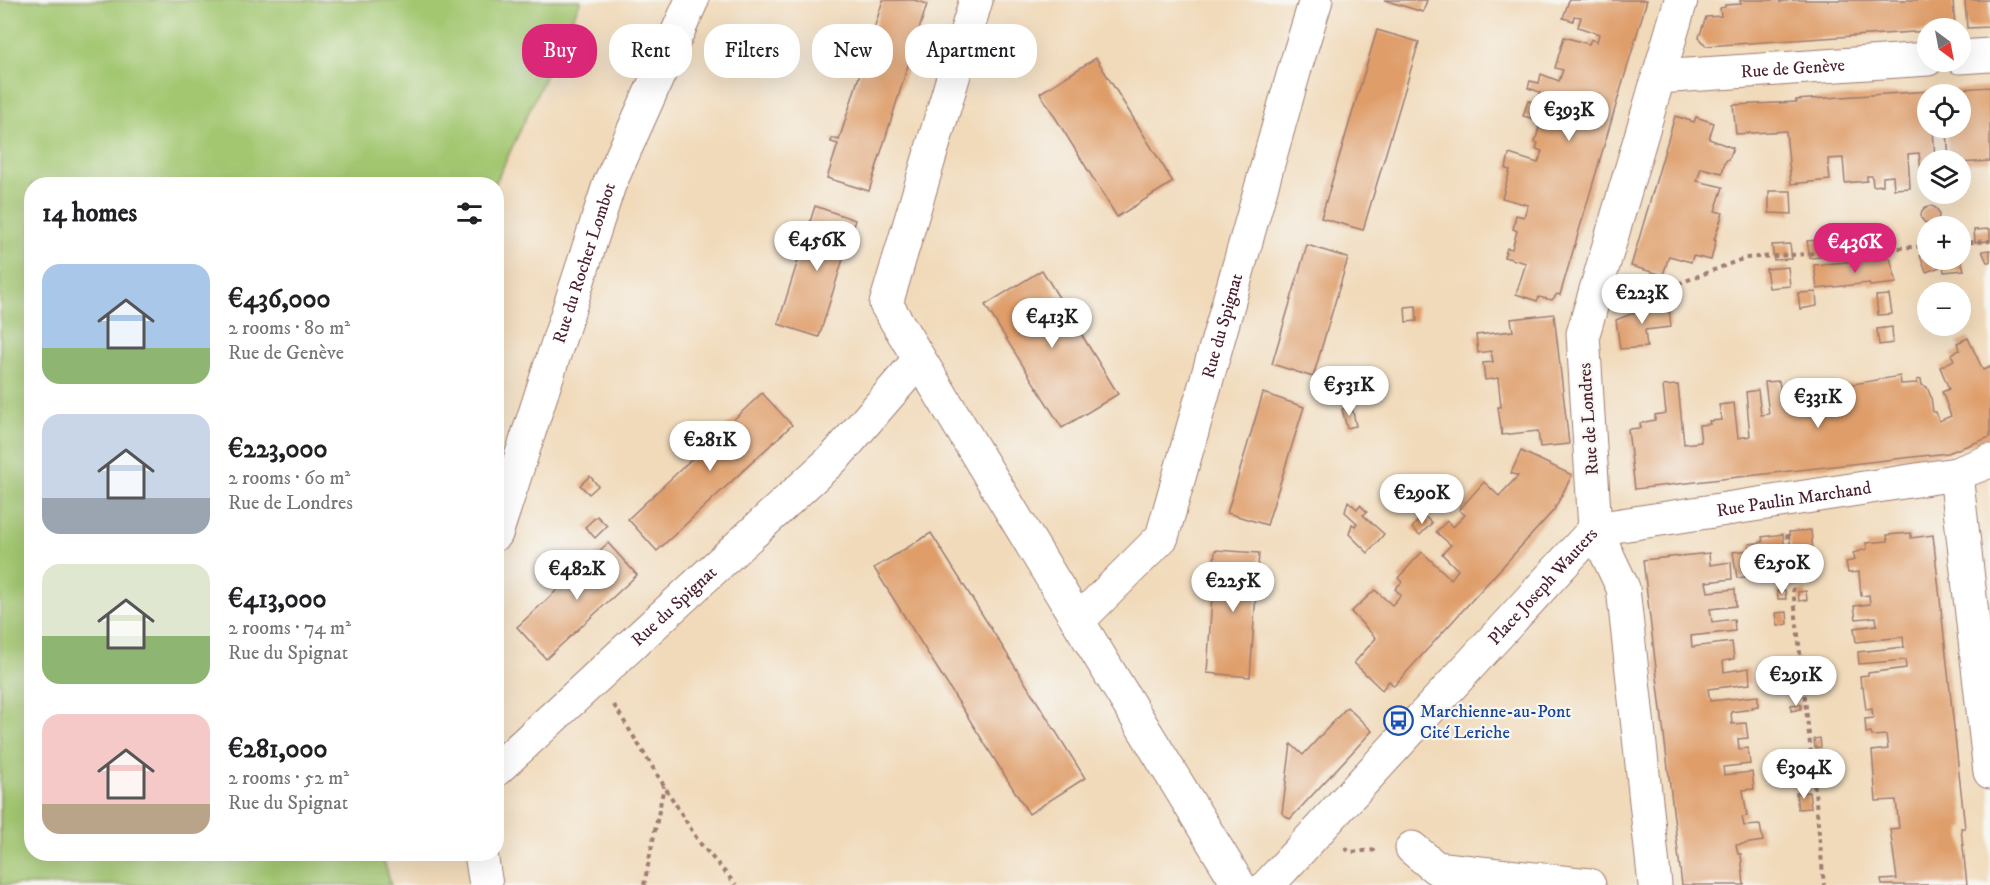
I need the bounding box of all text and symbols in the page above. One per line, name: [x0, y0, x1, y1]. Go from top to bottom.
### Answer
north arrow: [1917, 18, 1971, 72]
map controls: [1917, 18, 1971, 336]
chip: Buy: [522, 24, 597, 78]
chip: Rent: [609, 24, 692, 78]
chip: Filters: [704, 24, 800, 78]
chip: New: [812, 24, 893, 78]
chip: Apartment: [905, 24, 1037, 78]
street label: Rue de Genève: [1740, 55, 1846, 83]
button: locate: [1917, 84, 1971, 138]
pin: €393K: [1527, 91, 1611, 142]
text: €393K: [1544, 98, 1594, 123]
button: layers: [1917, 150, 1971, 204]
street label: Rue du Rocher Lombot: [548, 180, 621, 346]
text: 14 homes: [42, 197, 137, 230]
icon: filters: [453, 197, 486, 230]
button: +: [1917, 216, 1971, 270]
pin: €456K: [775, 221, 859, 272]
pin: €436K: [1813, 223, 1897, 274]
text: €456K: [788, 228, 846, 253]
text: €436K: [1827, 230, 1883, 255]
street label: Rue du Spignat: [1198, 271, 1248, 381]
pin: €223K: [1600, 274, 1684, 325]
text: €223K: [1616, 281, 1668, 306]
button: −: [1917, 282, 1971, 336]
text: €436,000: [228, 283, 330, 316]
icon: home: [90, 288, 162, 360]
pin: €413K: [1010, 298, 1094, 349]
text: €413K: [1026, 305, 1078, 330]
text: 2 rooms · 80 m²: [228, 316, 350, 341]
text: Rue de Genève: [228, 341, 344, 366]
street label: Rue de Londres: [1574, 362, 1604, 476]
pin: €531K: [1307, 366, 1391, 417]
text: €531K: [1324, 373, 1374, 398]
pin: €331K: [1776, 378, 1860, 429]
text: €331K: [1794, 385, 1842, 410]
pin: €281K: [668, 421, 752, 472]
text: €281K: [684, 428, 736, 453]
text: €223,000: [228, 433, 327, 466]
icon: home: [90, 438, 162, 510]
text: 2 rooms · 60 m²: [228, 466, 350, 491]
pin: €290K: [1380, 474, 1464, 525]
street label: Rue Paulin Marchand: [1715, 477, 1873, 522]
text: €290K: [1394, 481, 1450, 506]
text: Rue de Londres: [228, 491, 353, 516]
street label: Place Joseph Wauters: [1484, 523, 1603, 650]
pin: €250K: [1740, 544, 1824, 595]
pin: €482K: [535, 550, 619, 601]
text: €250K: [1754, 551, 1810, 576]
text: €482K: [548, 557, 606, 582]
street label: Rue du Spignat: [627, 562, 722, 651]
pin: €225K: [1191, 562, 1275, 613]
text: €225K: [1205, 569, 1261, 594]
text: €413,000: [228, 583, 326, 616]
icon: home: [90, 588, 162, 660]
text: 2 rooms · 74 m²: [228, 616, 351, 641]
text: Rue du Spignat: [228, 641, 348, 666]
pin: €291K: [1754, 656, 1838, 707]
text: €291K: [1770, 663, 1822, 688]
place label: Marchienne-au-Pont Cité Leriche: [1420, 701, 1571, 744]
bus stop icon: Marchienne-au-Pont Cité Leriche: [1383, 705, 1415, 737]
text: €281,000: [228, 733, 328, 766]
icon: home: [90, 738, 162, 810]
pin: €304K: [1762, 749, 1846, 800]
text: €304K: [1776, 756, 1832, 781]
text: 2 rooms · 52 m²: [228, 766, 349, 791]
text: Rue du Spignat: [228, 791, 348, 816]

